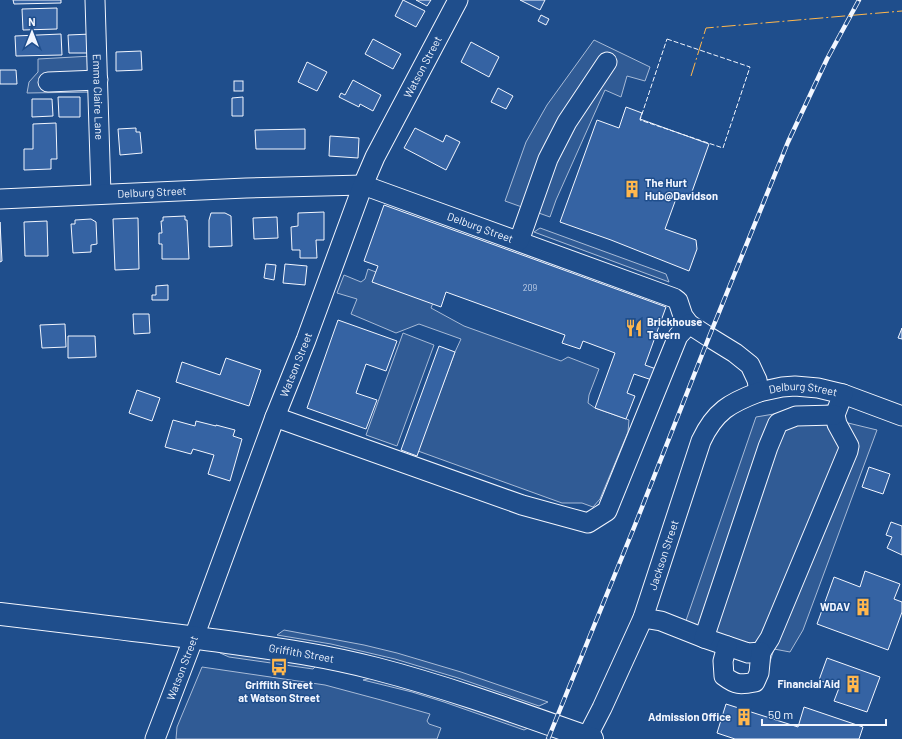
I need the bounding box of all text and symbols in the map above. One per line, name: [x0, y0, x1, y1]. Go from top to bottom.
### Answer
north arrow: [12, 12, 52, 52]
text: N: [28, 15, 36, 28]
street label: Watson Street: [400, 34, 444, 100]
street label: Emma Claire Lane: [91, 54, 106, 140]
place label: The Hurt Hub@Davidson: [645, 176, 718, 202]
building icon: The Hurt Hub@Davidson: [622, 179, 642, 199]
street label: Delburg Street: [117, 184, 187, 200]
street label: Delburg Street: [446, 209, 515, 245]
house number: 209: [523, 282, 538, 293]
place label: Brickhouse Tavern: [647, 315, 702, 341]
restaurant icon: Brickhouse Tavern: [624, 318, 644, 338]
street label: Watson Street: [277, 331, 314, 399]
street label: Delburg Street: [767, 379, 839, 398]
street label: Jackson Street: [646, 518, 681, 591]
building icon: WDAV: [853, 597, 873, 617]
place label: WDAV: [820, 600, 850, 613]
street label: Watson Street: [163, 634, 200, 702]
street label: Griffith Street: [268, 641, 335, 665]
bus stop icon: Griffith Street at Watson Street: [269, 657, 289, 677]
building icon: Financial Aid: [843, 674, 863, 694]
place label: Financial Aid: [777, 677, 840, 690]
place label: Griffith Street at Watson Street: [238, 678, 320, 704]
scale bar: [762, 701, 886, 727]
building icon: Admission Office: [734, 707, 754, 727]
text: 50 m: [768, 707, 793, 721]
place label: Admission Office: [648, 710, 731, 723]

